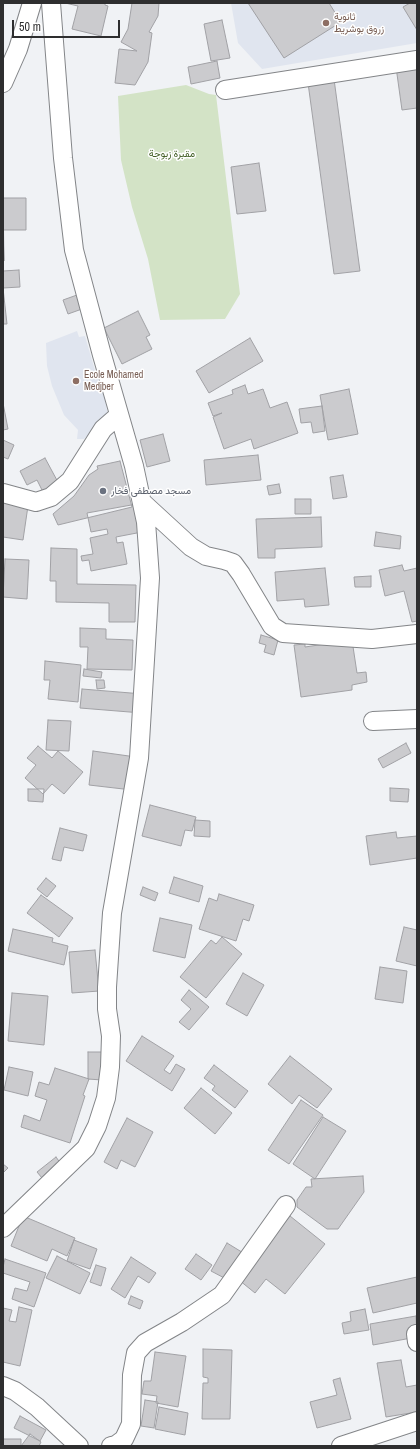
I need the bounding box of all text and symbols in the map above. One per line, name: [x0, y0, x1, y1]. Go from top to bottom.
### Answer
place label: ثانوية زروق بوشريط: [334, 11, 384, 34]
scale bar: [14, 12, 122, 38]
marker: ثانوية زروق بوشريط: [321, 18, 331, 28]
text: 50 m: [19, 19, 41, 35]
park label: مقبرة زبوجة: [149, 148, 195, 160]
place label: Ecole Mohamed Medjber: [84, 369, 143, 392]
marker: Ecole Mohamed Medjber: [71, 376, 81, 386]
place label: مسجد مصطفى فخار: [111, 485, 191, 497]
marker: مسجد مصطفى فخار: [98, 486, 108, 496]

